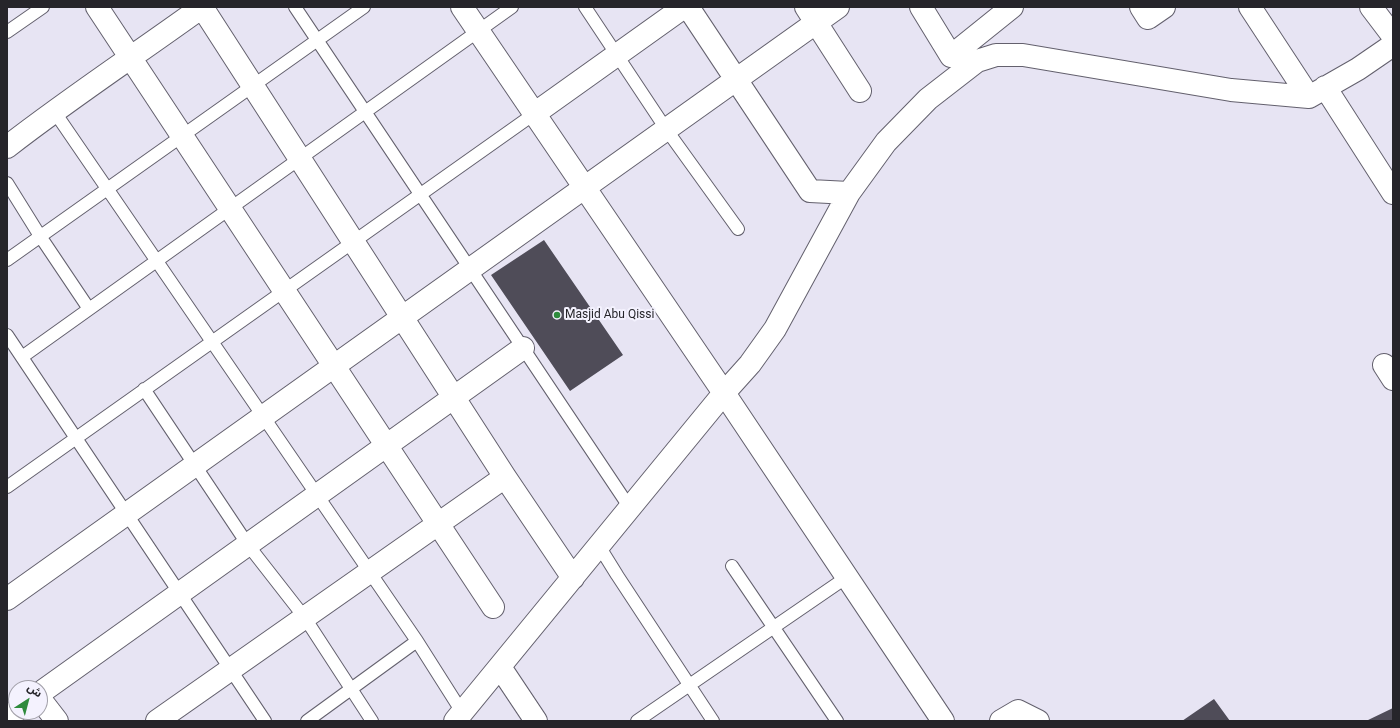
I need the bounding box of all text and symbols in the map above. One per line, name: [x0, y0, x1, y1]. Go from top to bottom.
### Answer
place label: Masjid Abu Qissi: [565, 308, 654, 322]
marker: Masjid Abu Qissi: [552, 310, 562, 320]
north arrow: [8, 680, 48, 720]
text: ش: [25, 681, 45, 700]

